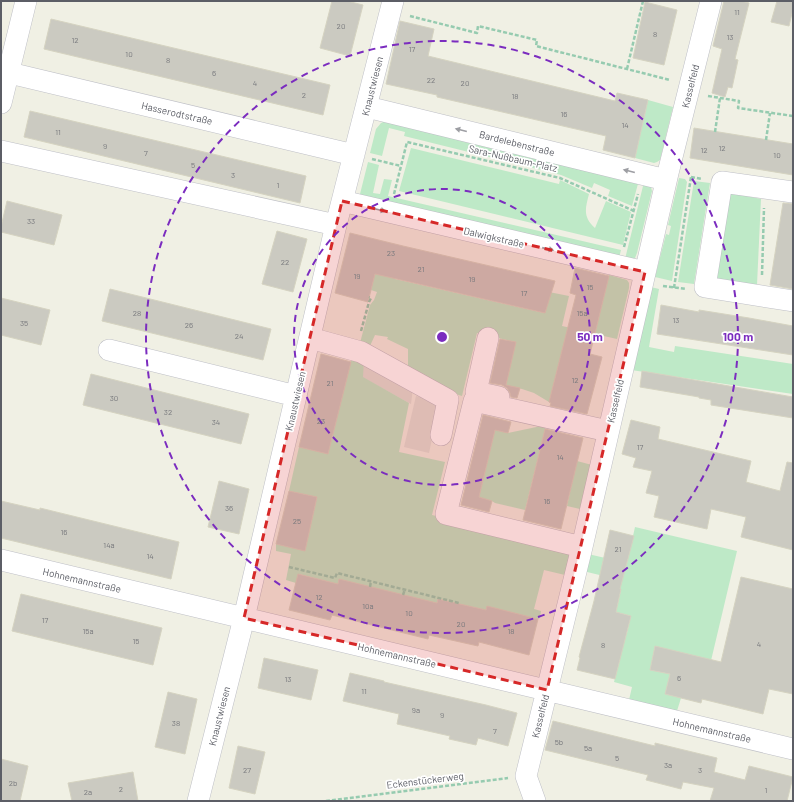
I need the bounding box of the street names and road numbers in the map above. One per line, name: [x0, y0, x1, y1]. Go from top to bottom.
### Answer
street label: Knaustwiesen: [359, 55, 385, 117]
street label: Kasselfeld: [679, 63, 701, 109]
street label: Hasserodtstraße: [140, 99, 214, 127]
street label: Bardelebenstraße: [478, 128, 556, 158]
street label: Sara-Nußbaum-Platz: [467, 142, 559, 174]
street label: Dalwigkstraße: [463, 224, 525, 250]
street label: Knaustwiesen: [282, 370, 308, 432]
street label: Kasselfeld: [604, 378, 626, 424]
street label: Hohnemannstraße: [42, 565, 122, 595]
street label: Hohnemannstraße: [357, 640, 437, 670]
street label: Knaustwiesen: [206, 685, 232, 747]
street label: Kasselfeld: [529, 693, 551, 739]
street label: Hohnemannstraße: [672, 715, 752, 745]
street label: Eckenstückerweg: [386, 769, 464, 791]

